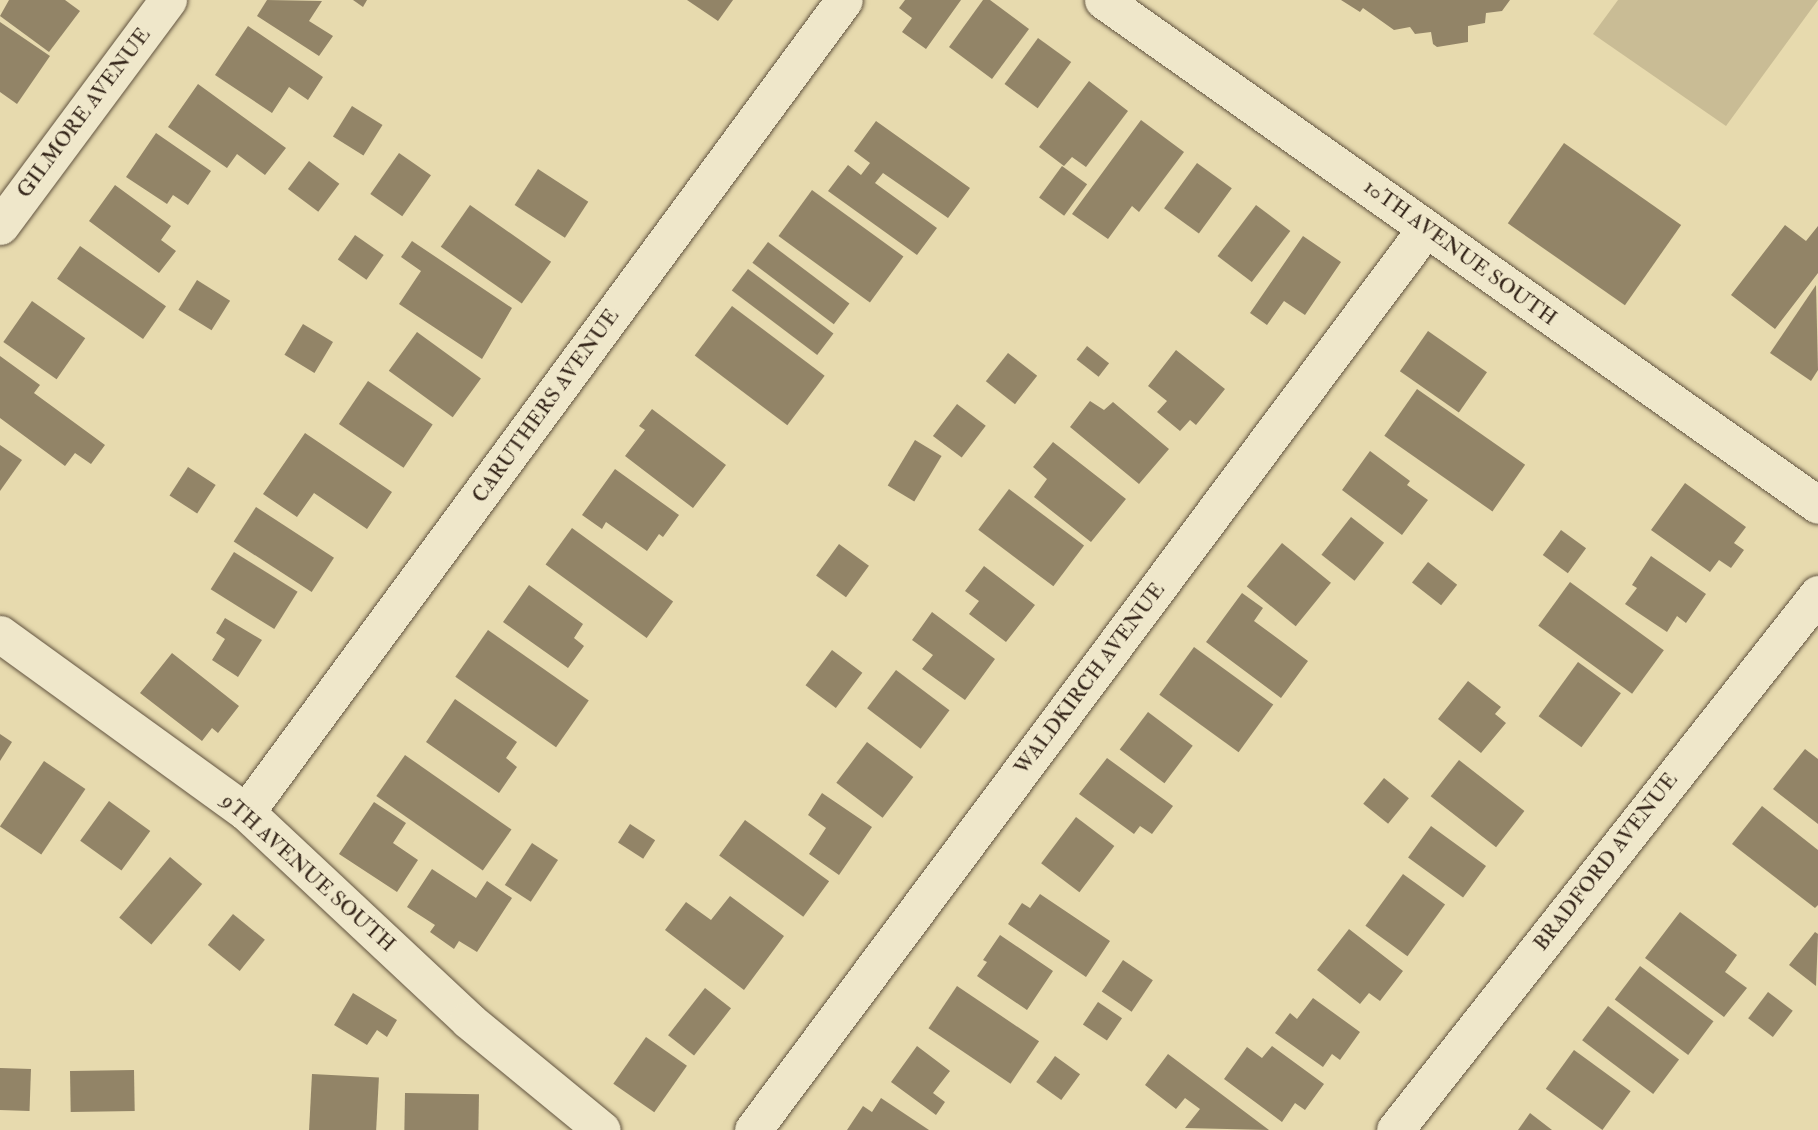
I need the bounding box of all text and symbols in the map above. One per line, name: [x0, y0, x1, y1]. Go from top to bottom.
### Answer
street label: GILMORE AVENUE: [12, 23, 156, 203]
street label: 10TH AVENUE SOUTH: [1359, 175, 1561, 331]
street label: CARUTHERS AVENUE: [467, 304, 625, 508]
street label: WALDKIRCH AVENUE: [1010, 578, 1170, 780]
street label: BRADFORD AVENUE: [1529, 768, 1683, 956]
street label: 9TH AVENUE SOUTH: [216, 788, 400, 958]

